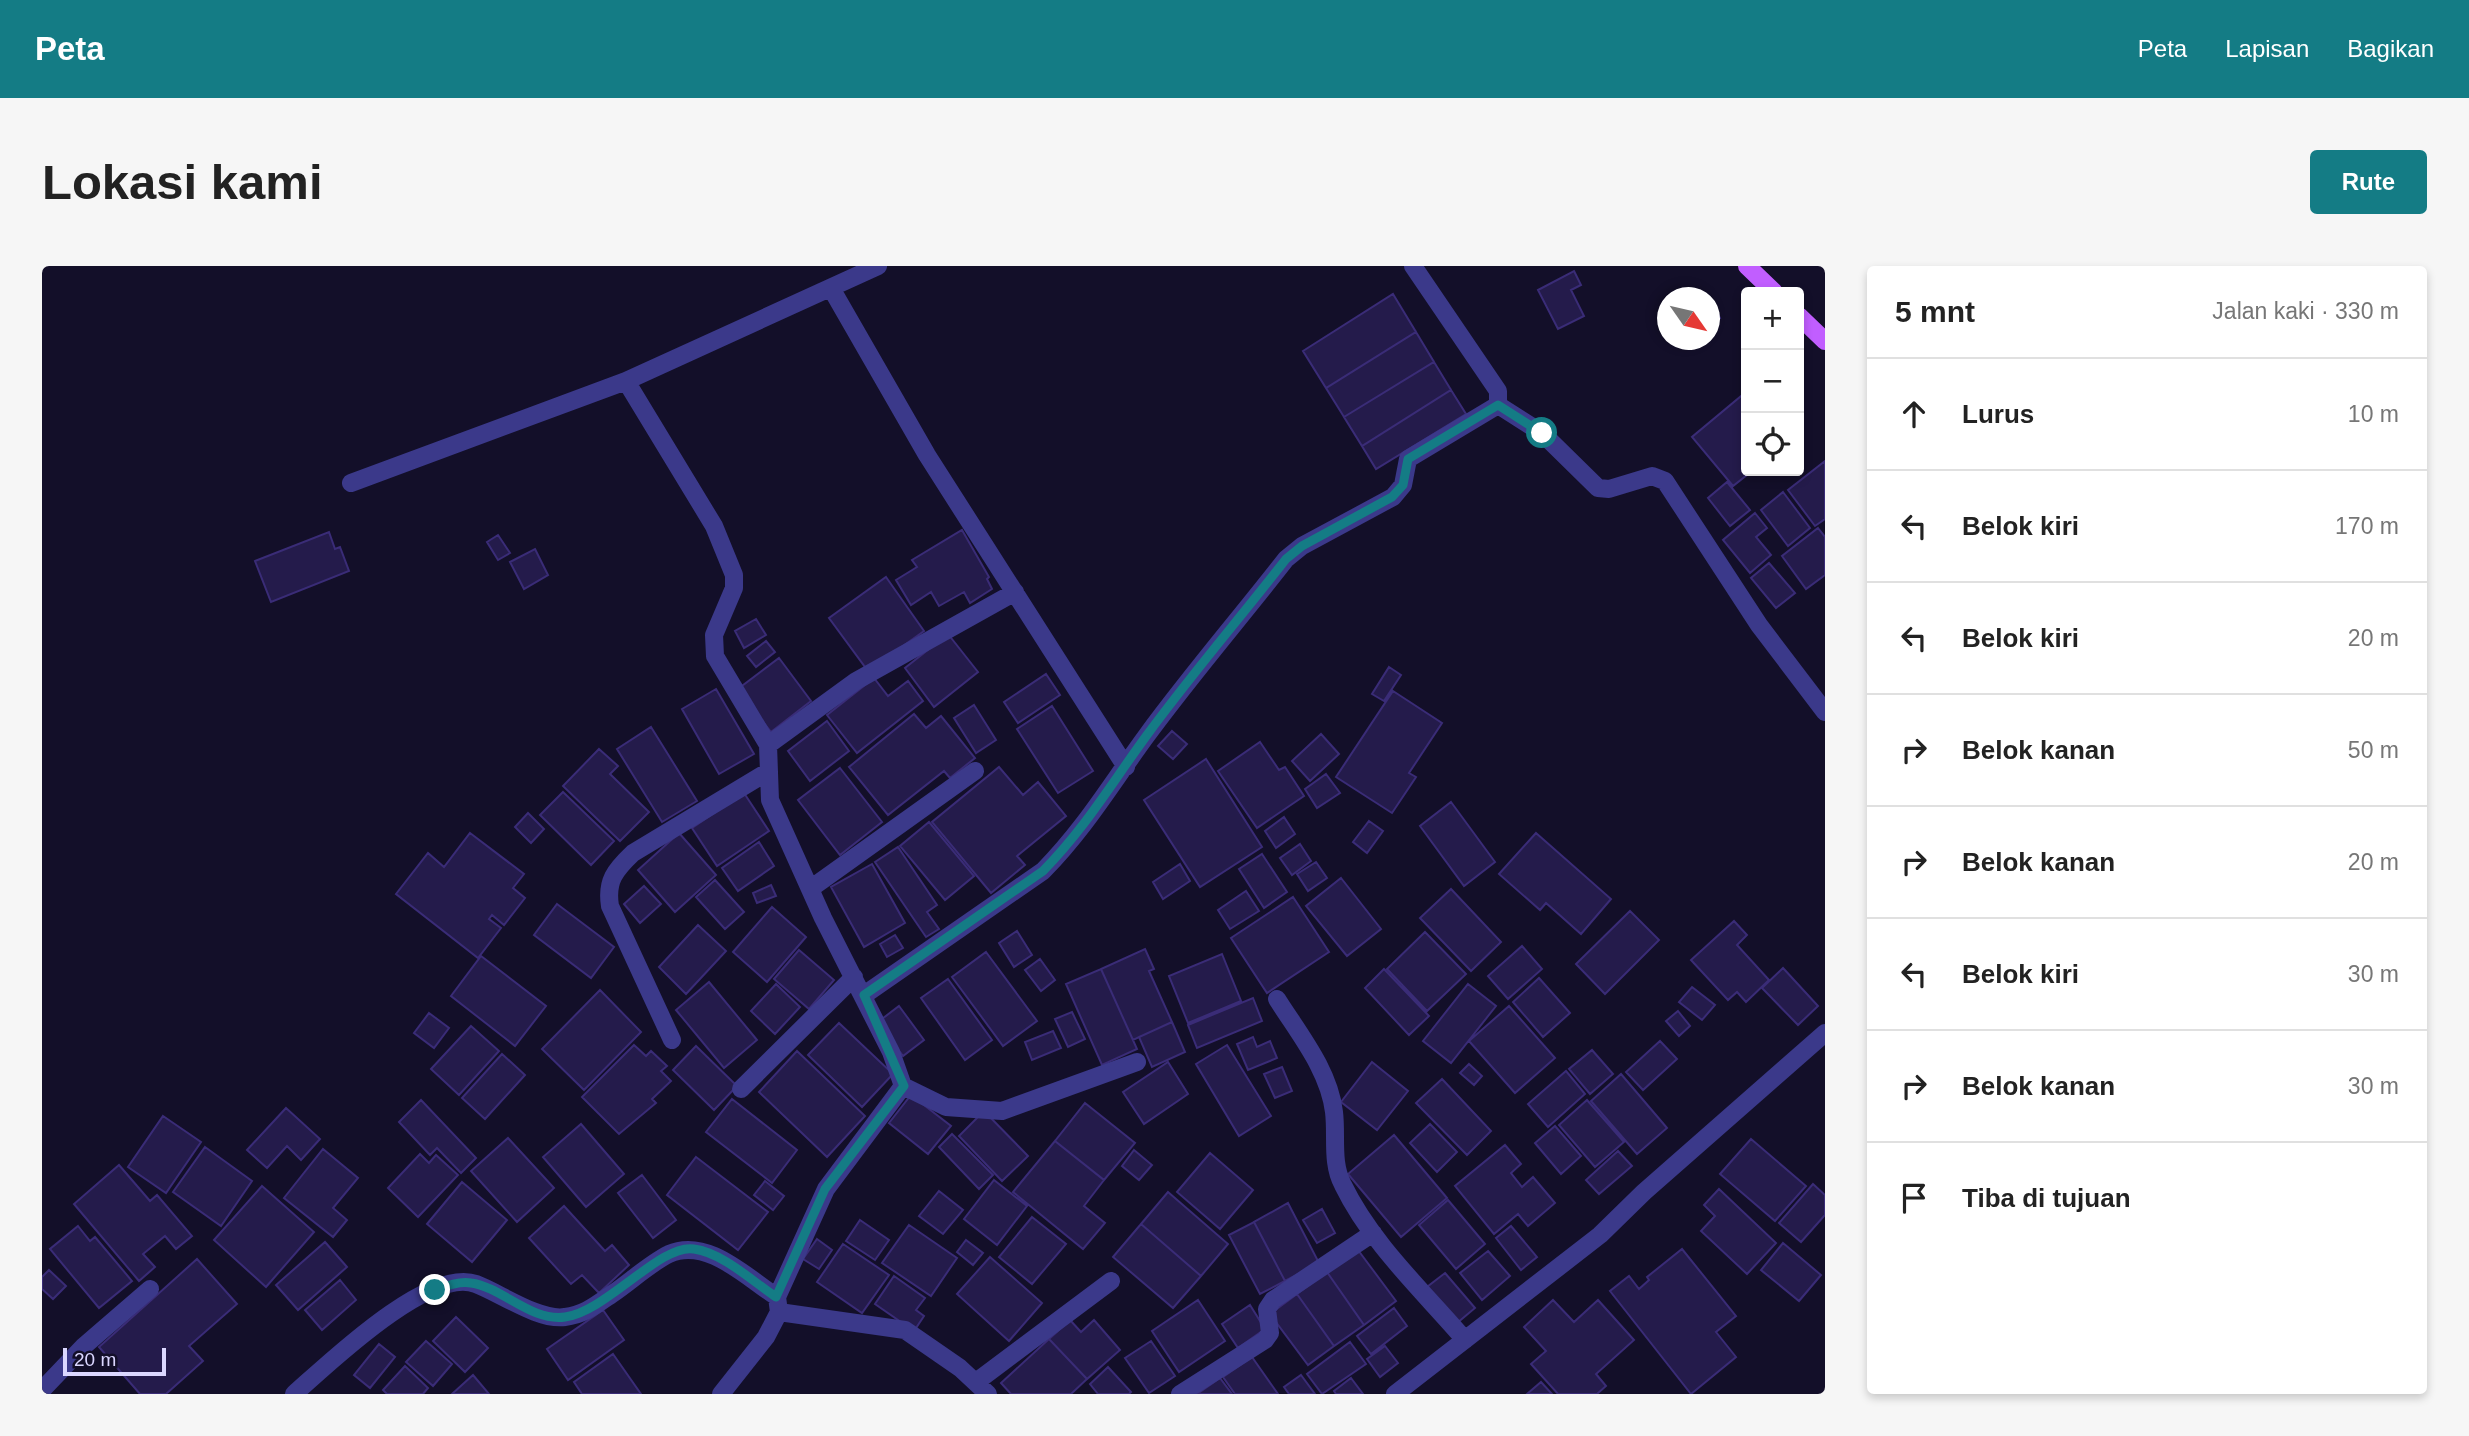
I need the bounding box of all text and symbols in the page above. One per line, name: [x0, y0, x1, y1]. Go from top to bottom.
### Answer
text: Peta: [35, 30, 105, 67]
text: Peta: [2138, 35, 2187, 62]
text: Lapisan: [2225, 35, 2309, 62]
text: Bagikan: [2347, 35, 2434, 62]
button: Rute: [2310, 150, 2427, 214]
text: Lokasi kami: [42, 155, 323, 209]
north arrow: [1657, 287, 1720, 350]
map controls: [1741, 287, 1804, 476]
button: +: [1741, 287, 1804, 350]
text: 5 mnt: [1895, 295, 1975, 328]
text: Jalan kaki · 330 m: [2212, 298, 2399, 324]
button: −: [1741, 350, 1804, 413]
icon: ahead: [1895, 395, 1933, 433]
text: Lurus: [1962, 399, 2034, 429]
text: 10 m: [2348, 401, 2399, 427]
button: locate: [1741, 413, 1804, 476]
route start: [1526, 417, 1557, 448]
icon: left: [1895, 507, 1933, 545]
text: Belok kiri: [1962, 511, 2079, 541]
text: 170 m: [2335, 513, 2399, 539]
icon: left: [1895, 619, 1933, 657]
text: Belok kiri: [1962, 623, 2079, 653]
text: 20 m: [2348, 625, 2399, 651]
icon: right: [1895, 731, 1933, 769]
text: Belok kanan: [1962, 735, 2115, 765]
text: 50 m: [2348, 737, 2399, 763]
icon: right: [1895, 843, 1933, 881]
text: Belok kanan: [1962, 847, 2115, 877]
text: 20 m: [2348, 849, 2399, 875]
icon: left: [1895, 955, 1933, 993]
text: Belok kiri: [1962, 959, 2079, 989]
text: 30 m: [2348, 961, 2399, 987]
icon: right: [1895, 1067, 1933, 1105]
text: Belok kanan: [1962, 1071, 2115, 1101]
text: 30 m: [2348, 1073, 2399, 1099]
icon: arrive: [1895, 1179, 1933, 1217]
text: Tiba di tujuan: [1962, 1183, 2131, 1213]
route end: [419, 1274, 450, 1305]
scale bar: [63, 1345, 166, 1377]
text: 20 m: [74, 1349, 116, 1370]

